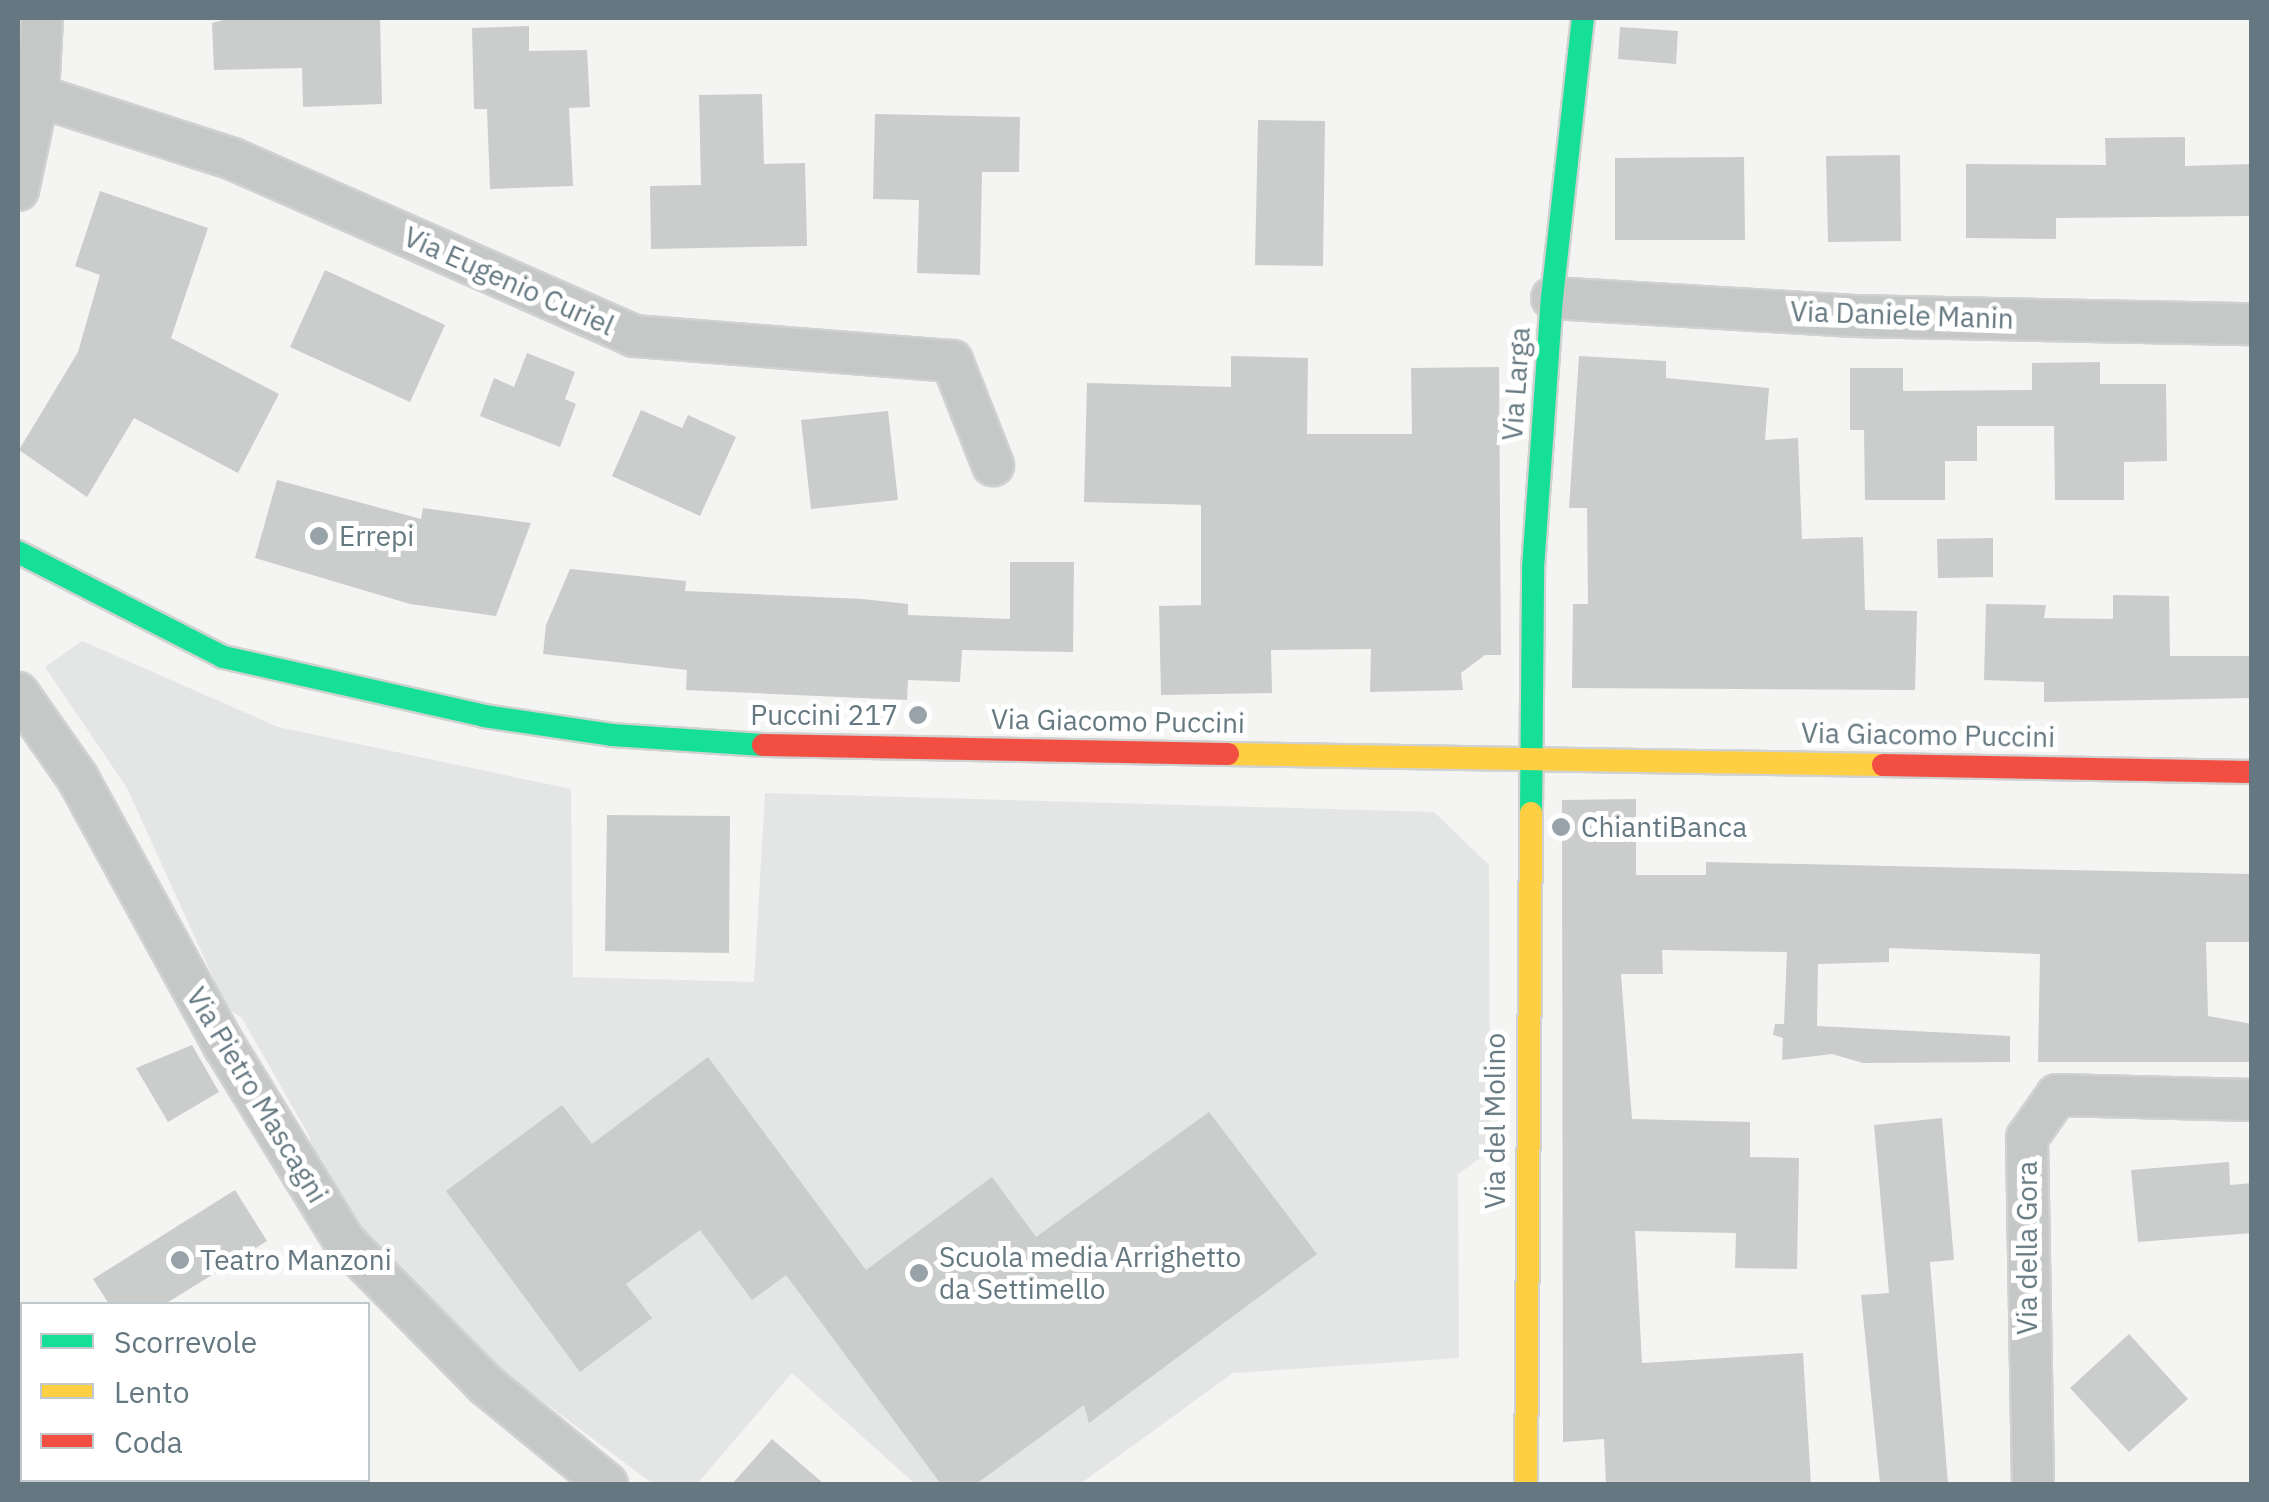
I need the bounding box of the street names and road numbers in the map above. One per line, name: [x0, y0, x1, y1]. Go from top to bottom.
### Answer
street label: Via Eugenio Curiel: [399, 220, 619, 342]
street label: Via Daniele Manin: [1790, 294, 2014, 336]
street label: Via Larga: [1495, 326, 1537, 442]
street label: Via Giacomo Puccini: [991, 702, 1245, 740]
street label: Via Giacomo Puccini: [1801, 716, 2055, 754]
street label: Via Pietro Mascagni: [179, 981, 335, 1209]
street label: Via del Molino: [1478, 1033, 1512, 1209]
street label: Via della Gora: [2010, 1161, 2044, 1335]

